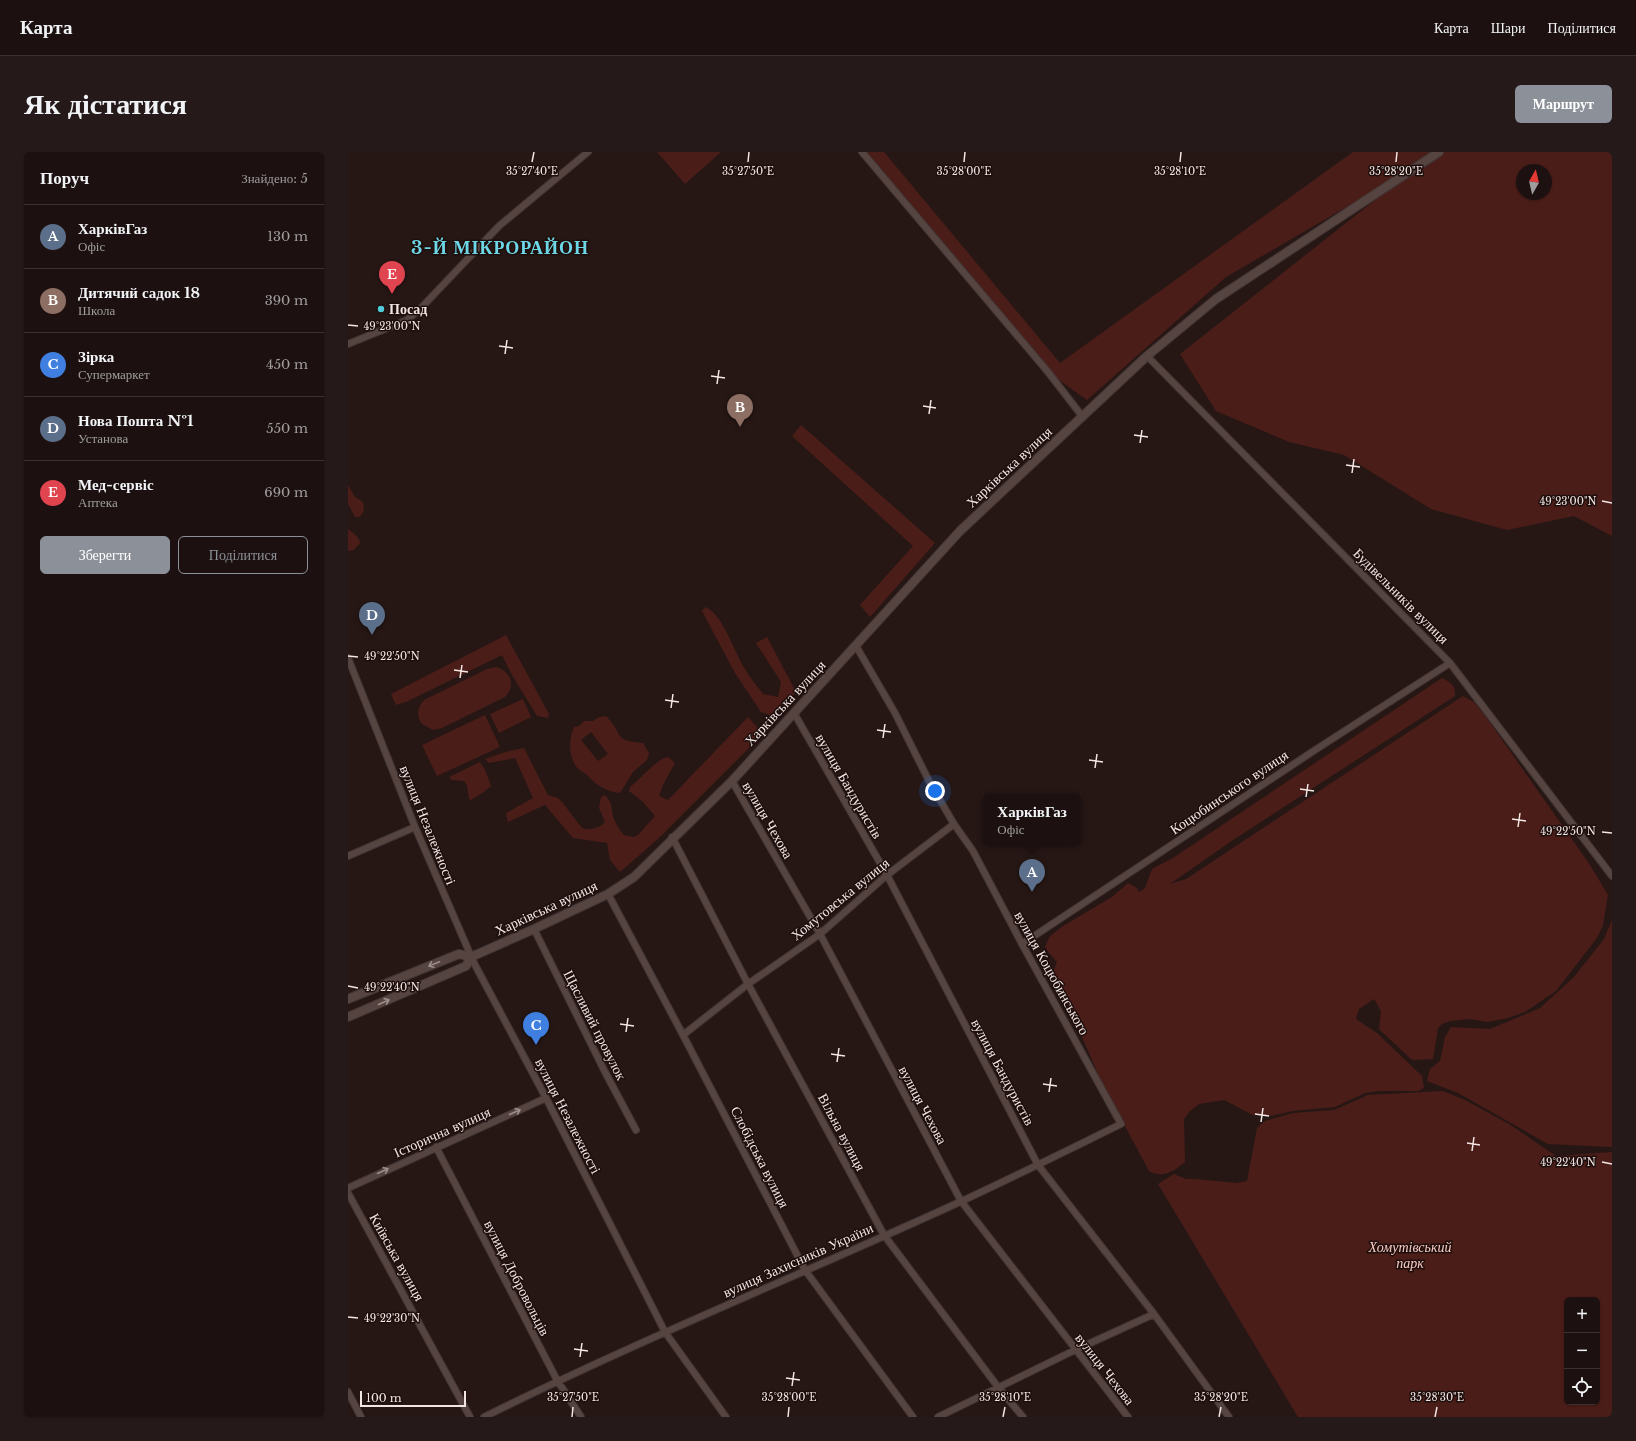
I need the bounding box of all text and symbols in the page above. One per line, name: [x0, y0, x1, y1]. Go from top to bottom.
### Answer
text: Карта: [20, 16, 72, 39]
text: Карта: [1434, 19, 1469, 37]
text: Шари: [1491, 19, 1526, 37]
text: Поділитися: [1548, 19, 1616, 37]
button: Маршрут: [1515, 85, 1612, 123]
text: Як дістатися: [24, 87, 187, 122]
north arrow: [1516, 164, 1552, 200]
text: 35°27'40"E: [506, 165, 558, 178]
text: 35°27'50"E: [722, 165, 774, 178]
text: 35°28'00"E: [937, 165, 991, 178]
text: 35°28'10"E: [1154, 165, 1206, 178]
text: 35°28'20"E: [1369, 165, 1423, 178]
text: Поруч: [40, 168, 89, 189]
text: Знайдено: 5: [241, 170, 308, 187]
text: ХарківГаз: [78, 219, 147, 238]
text: A: [48, 228, 58, 245]
text: 130 m: [267, 228, 308, 245]
district label: 3-Й МІКРОРАЙОН: [411, 237, 589, 259]
text: Офіс: [78, 238, 105, 255]
pin: E: [379, 261, 405, 294]
text: Дитячий садок 18: [78, 283, 200, 302]
text: B: [48, 292, 58, 309]
text: 390 m: [265, 292, 308, 309]
place label: Посад: [389, 300, 427, 318]
text: Школа: [78, 302, 115, 319]
marker: Посад: [376, 304, 386, 314]
text: 49°23'00"N: [363, 320, 421, 333]
text: Зірка: [78, 347, 114, 366]
text: C: [48, 356, 58, 373]
text: 450 m: [266, 356, 308, 373]
text: Супермаркет: [78, 366, 150, 383]
pin: B: [727, 394, 753, 427]
text: Нова Пошта №1: [78, 411, 194, 430]
text: D: [47, 420, 59, 437]
text: 550 m: [266, 420, 308, 437]
street label: Харківська вулиця: [962, 422, 1056, 511]
text: Установа: [78, 430, 128, 447]
text: Мед-сервіс: [78, 475, 154, 494]
text: E: [48, 484, 58, 501]
text: 690 m: [264, 484, 308, 501]
text: Аптека: [78, 494, 118, 511]
text: 49°23'00"N: [1539, 495, 1597, 508]
button: Зберегти: [40, 536, 170, 574]
button: Поділитися: [178, 536, 308, 574]
street label: Будівельників вулиця: [1349, 544, 1453, 648]
pin: D: [359, 602, 385, 635]
text: 49°22'50"N: [364, 650, 420, 663]
street label: Харківська вулиця: [741, 656, 830, 750]
street label: вулиця Бандуристів: [812, 730, 887, 842]
street label: Коцюбинського вулиця: [1166, 745, 1292, 838]
street label: вулиця Незалежності: [396, 763, 460, 887]
street label: вулиця Чехова: [739, 778, 798, 862]
your location: [925, 781, 945, 801]
popup: [983, 794, 1081, 846]
text: ХарківГаз: [997, 802, 1067, 821]
text: Офіс: [997, 821, 1025, 838]
text: 49°22'50"N: [1540, 825, 1596, 838]
street label: Хомутовська вулиця: [787, 853, 893, 944]
pin: A: [1019, 859, 1045, 892]
street label: Харківська вулиця: [492, 876, 601, 940]
street label: вулиця Коцюбинського: [1010, 908, 1094, 1038]
one-way arrow: [429, 961, 441, 968]
street label: Щасливий провулок: [559, 967, 631, 1083]
text: 49°22'40"N: [364, 981, 420, 994]
one-way arrow: [378, 998, 390, 1005]
pin: C: [523, 1012, 549, 1045]
street label: вулиця Бандуристів: [967, 1016, 1039, 1129]
street label: вулиця Незалежності: [531, 1055, 605, 1177]
street label: вулиця Чехова: [895, 1063, 952, 1148]
street label: Вільна вулиця: [814, 1090, 870, 1174]
street label: Історична вулиця: [391, 1102, 494, 1161]
street label: Слобідська вулиця: [727, 1103, 794, 1211]
one-way arrow: [508, 1108, 520, 1115]
text: 49°22'40"N: [1540, 1156, 1596, 1169]
one-way arrow: [377, 1167, 389, 1174]
street label: Київська вулиця: [365, 1210, 429, 1305]
street label: вулиця Добровольців: [480, 1217, 554, 1339]
street label: вулиця Захисників України: [720, 1218, 876, 1301]
park label: Хомутівський парк: [1368, 1238, 1451, 1272]
map controls: [1564, 1297, 1600, 1405]
button: +: [1564, 1297, 1600, 1333]
text: 49°22'30"N: [364, 1312, 420, 1325]
street label: вулиця Чехова: [1071, 1330, 1139, 1409]
button: −: [1564, 1333, 1600, 1369]
button: locate: [1564, 1369, 1600, 1405]
scale bar: [360, 1389, 466, 1408]
text: 100 m: [366, 1391, 402, 1405]
text: 35°27'50"E: [547, 1391, 599, 1404]
text: 35°28'00"E: [762, 1391, 816, 1404]
text: 35°28'10"E: [979, 1391, 1031, 1404]
text: 35°28'20"E: [1194, 1391, 1248, 1404]
text: 35°28'30"E: [1410, 1391, 1464, 1404]

